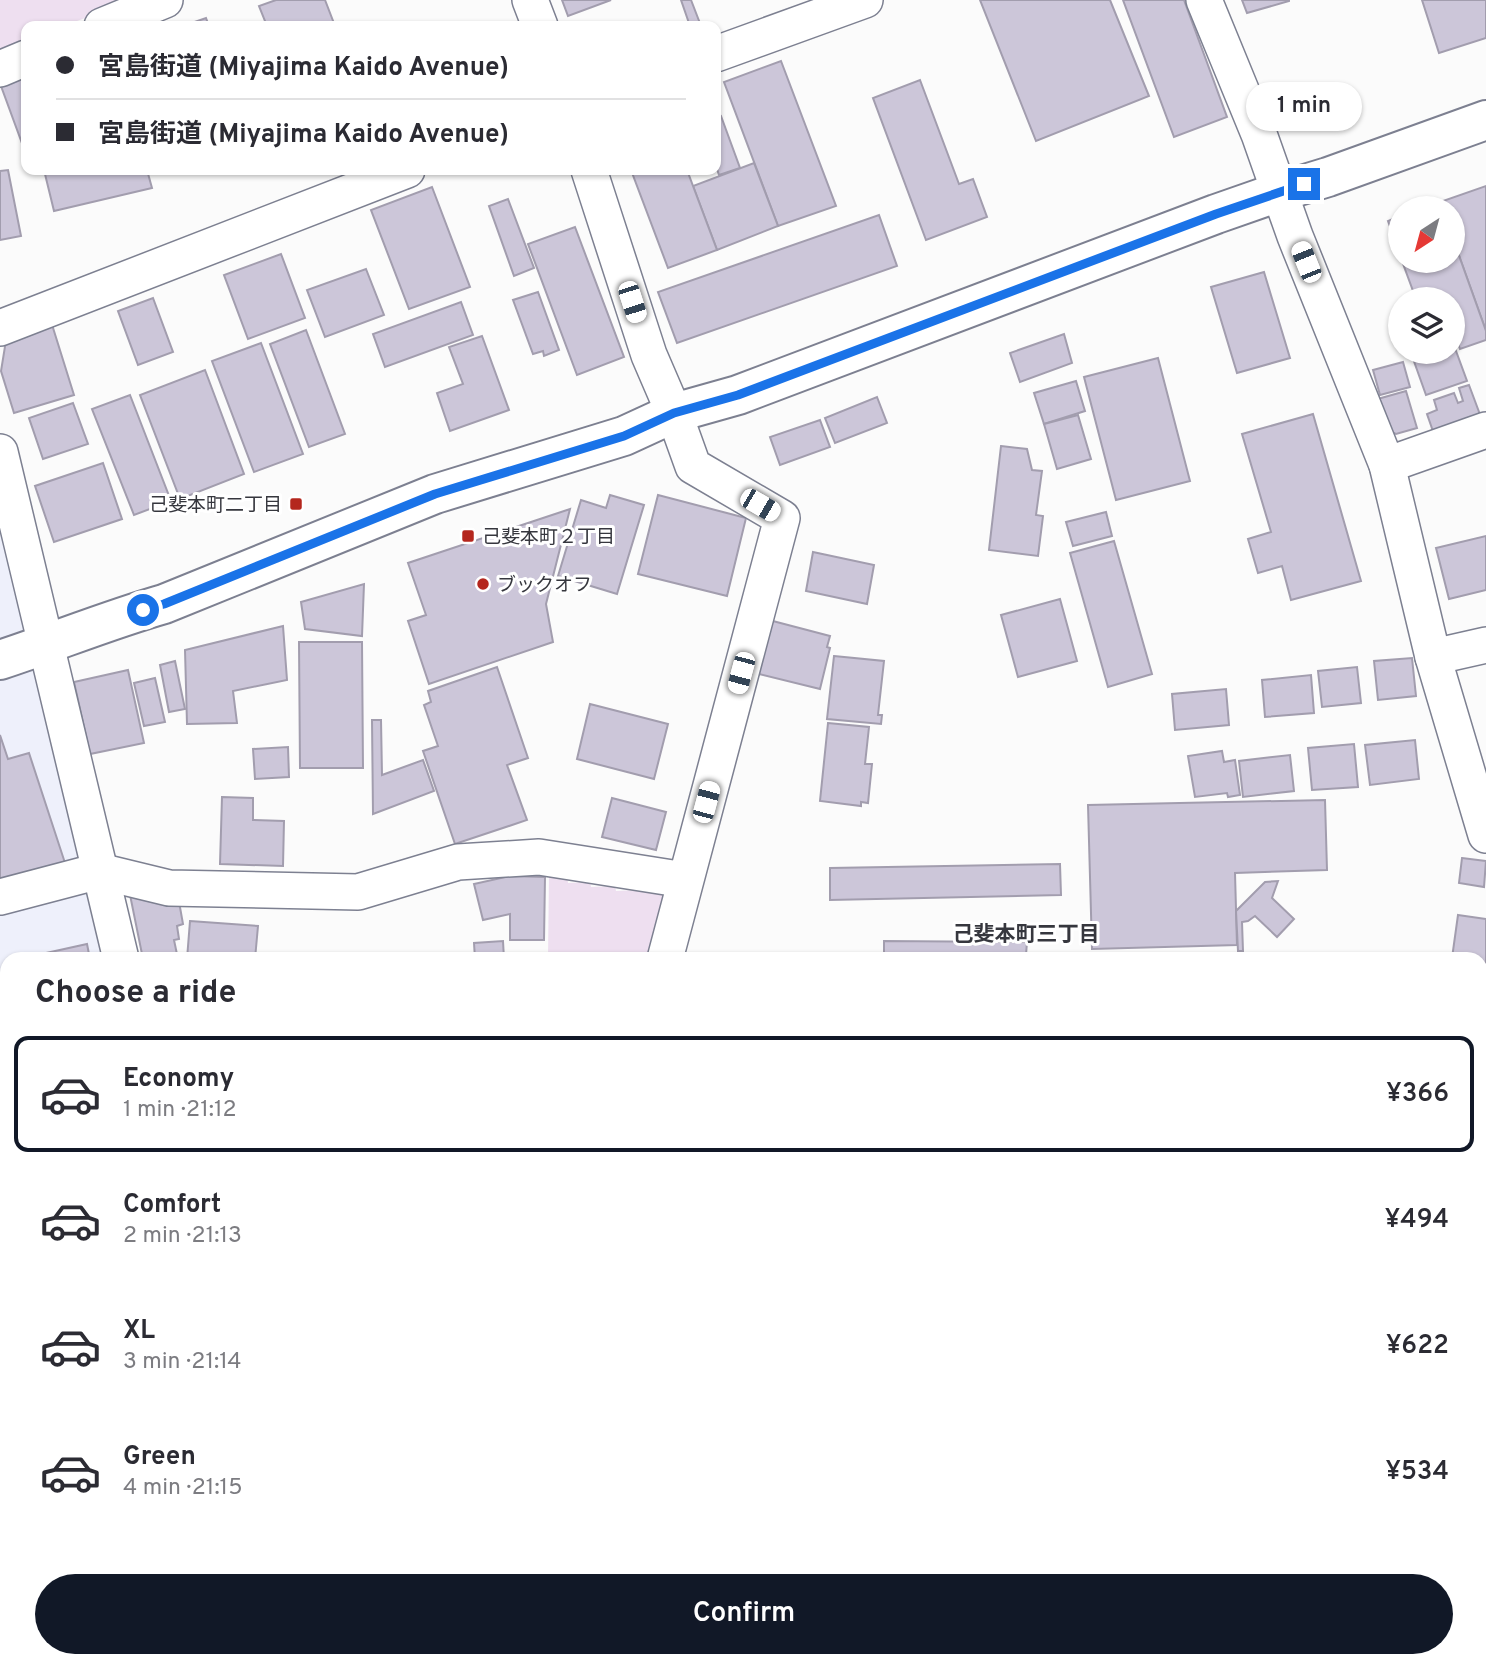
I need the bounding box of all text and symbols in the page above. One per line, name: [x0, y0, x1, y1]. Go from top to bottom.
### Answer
text: 宮島街道 (Miyajima Kaido Avenue): [98, 52, 509, 85]
callout: 1 min: [1246, 82, 1362, 132]
text: 1 min: [1277, 92, 1331, 121]
text: 宮島街道 (Miyajima Kaido Avenue): [98, 119, 509, 152]
route end: [1288, 168, 1320, 200]
north arrow: [1388, 196, 1465, 273]
map controls: [1388, 196, 1465, 364]
car: [1289, 239, 1324, 285]
car: [616, 279, 649, 325]
button: layers: [1388, 287, 1465, 364]
car: [737, 485, 784, 525]
place label: 己斐本町二丁目: [149, 494, 282, 518]
marker: 己斐本町二丁目: [288, 496, 304, 512]
place label: 己斐本町２丁目: [482, 526, 615, 550]
marker: 己斐本町２丁目: [460, 528, 476, 544]
place label: ブックオフ: [497, 574, 592, 598]
marker: ブックオフ: [475, 576, 491, 592]
route start: [127, 594, 159, 626]
car: [726, 650, 757, 696]
car: [691, 779, 722, 825]
district label: 己斐本町三丁目: [953, 922, 1100, 949]
text: Choose a ride: [35, 974, 236, 1014]
icon: car: [39, 1063, 102, 1126]
text: Economy: [123, 1063, 234, 1096]
text: ¥366: [1386, 1078, 1449, 1111]
text: 1 min · 21:12: [123, 1096, 237, 1125]
icon: car: [39, 1189, 102, 1252]
text: Comfort: [123, 1189, 221, 1222]
text: ¥494: [1385, 1204, 1449, 1237]
text: 2 min · 21:13: [123, 1222, 242, 1251]
icon: car: [39, 1315, 102, 1378]
text: XL: [123, 1315, 155, 1348]
text: ¥622: [1386, 1330, 1449, 1363]
text: 3 min · 21:14: [123, 1348, 242, 1377]
icon: car: [39, 1441, 102, 1504]
text: Green: [123, 1441, 196, 1474]
text: ¥534: [1385, 1456, 1449, 1489]
text: 4 min · 21:15: [123, 1474, 242, 1503]
button: Confirm: [35, 1574, 1453, 1654]

